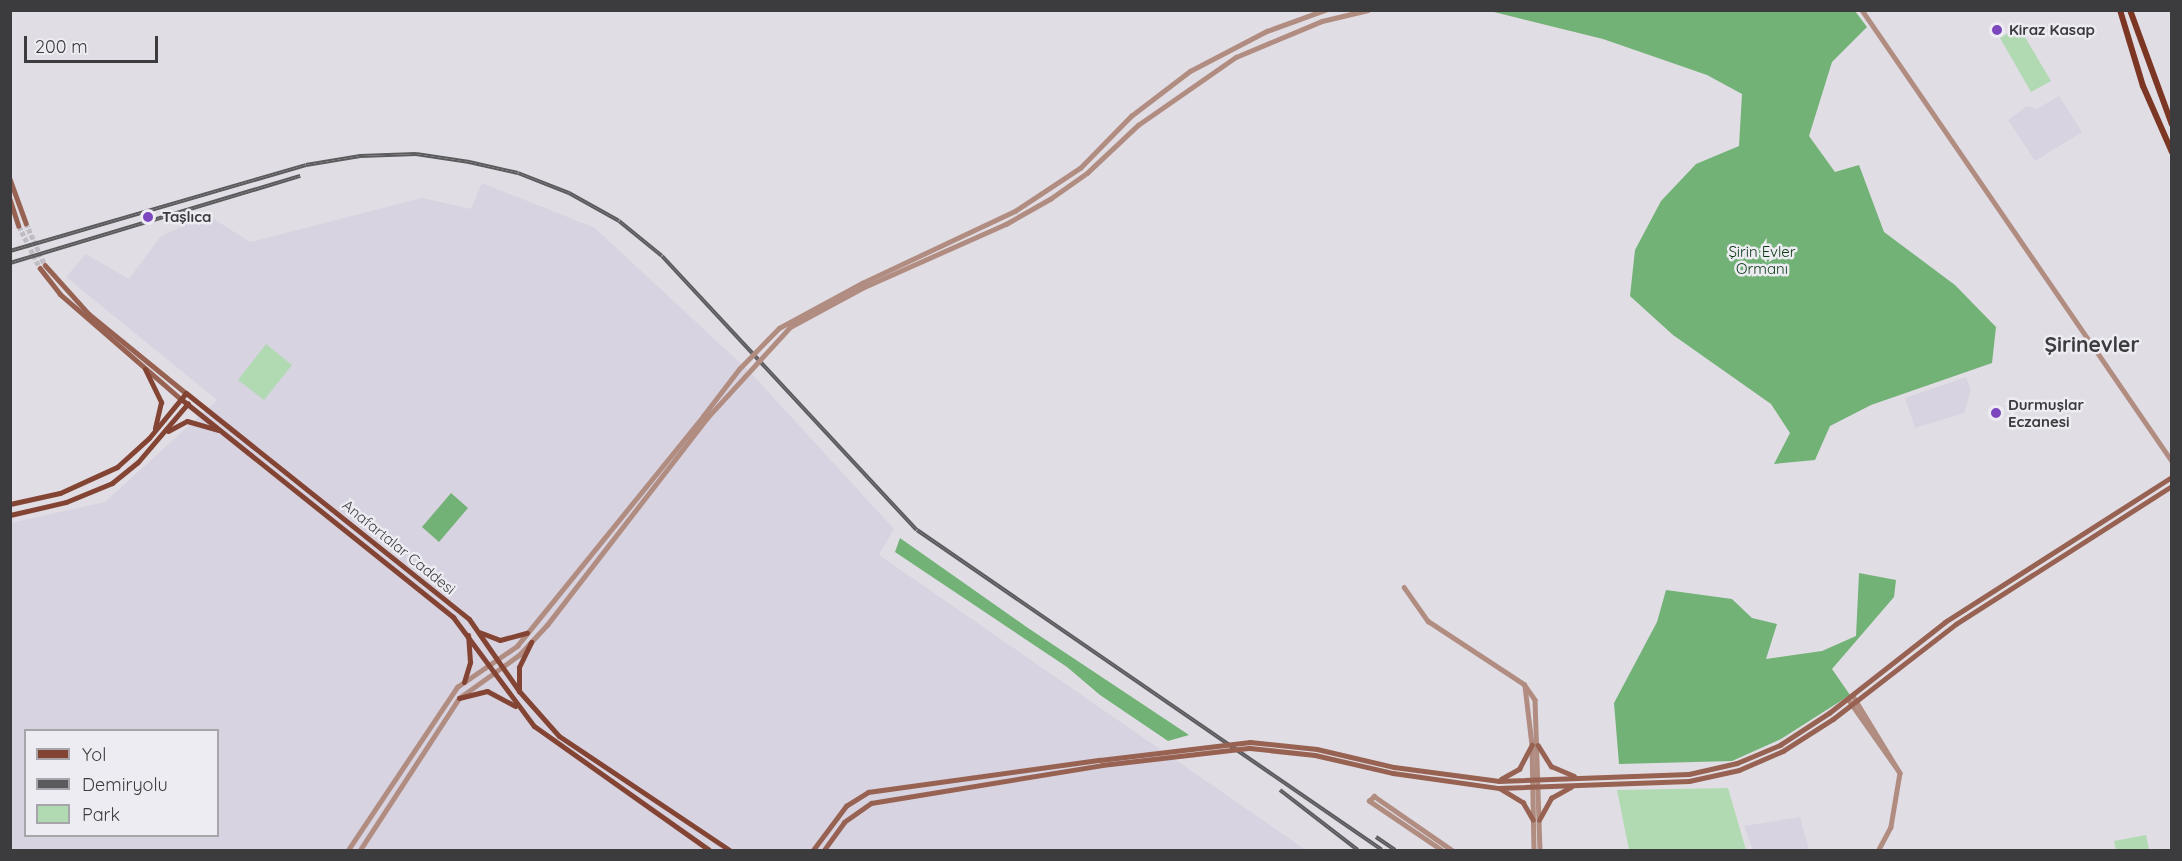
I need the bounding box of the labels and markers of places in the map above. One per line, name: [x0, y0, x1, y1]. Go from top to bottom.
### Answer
place label: Kiraz Kasap: [2009, 21, 2095, 39]
marker: Kiraz Kasap: [1990, 23, 2004, 37]
marker: Taşlıca: [139, 208, 157, 226]
place label: Taşlıca: [162, 208, 211, 226]
place label: Durmuşlar Eczanesi: [2008, 395, 2084, 430]
marker: Durmuşlar Eczanesi: [1989, 406, 2003, 420]

